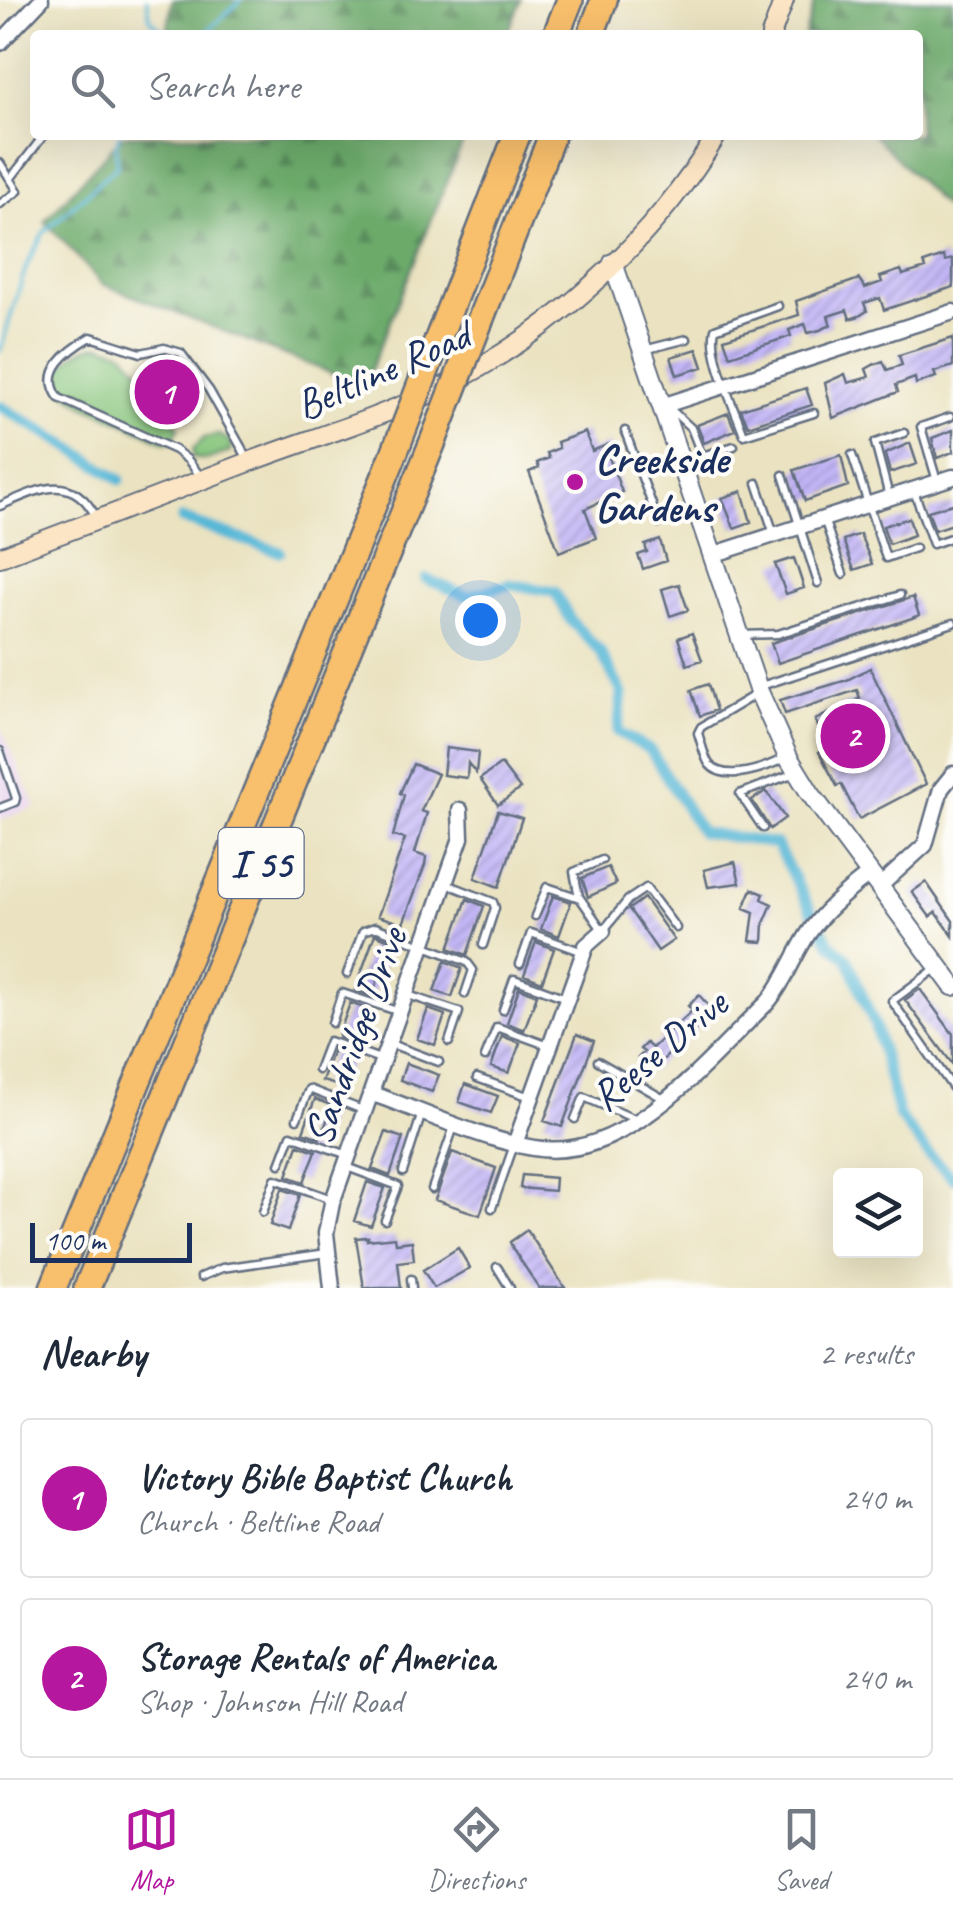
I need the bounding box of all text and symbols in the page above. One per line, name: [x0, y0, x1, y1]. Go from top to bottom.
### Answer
search box: [30, 30, 923, 140]
icon: search: [65, 58, 120, 113]
text: Search here: [145, 62, 300, 109]
street label: Beltline Road: [287, 306, 484, 432]
pin: 1: [134, 354, 200, 430]
place label: Creekside Gardens: [595, 433, 732, 534]
marker: Creekside Gardens: [564, 471, 586, 493]
your location: [455, 595, 506, 646]
pin: 2: [820, 698, 886, 774]
road number: I 55: [218, 828, 304, 898]
street label: Sandridge Drive: [292, 919, 420, 1152]
street label: Reese Drive: [580, 976, 740, 1123]
map controls: [833, 1168, 923, 1258]
button: layers: [833, 1168, 923, 1258]
scale bar: [30, 1218, 192, 1262]
text: 100 m: [45, 1223, 105, 1258]
text: Nearby: [40, 1327, 146, 1380]
text: 2 results: [819, 1333, 913, 1374]
text: Victory Bible Baptist Church: [137, 1454, 512, 1501]
text: 1: [67, 1478, 82, 1519]
text: 240 m: [842, 1478, 911, 1519]
text: Church · Beltline Road: [137, 1501, 379, 1542]
text: Storage Rentals of America: [137, 1634, 495, 1681]
text: 2: [67, 1658, 82, 1699]
text: 240 m: [842, 1658, 911, 1699]
text: Shop · Johnson Hill Road: [137, 1681, 402, 1722]
tab: Map: [124, 1802, 179, 1897]
tab: Directions: [428, 1802, 525, 1897]
tab: Saved: [774, 1802, 829, 1897]

